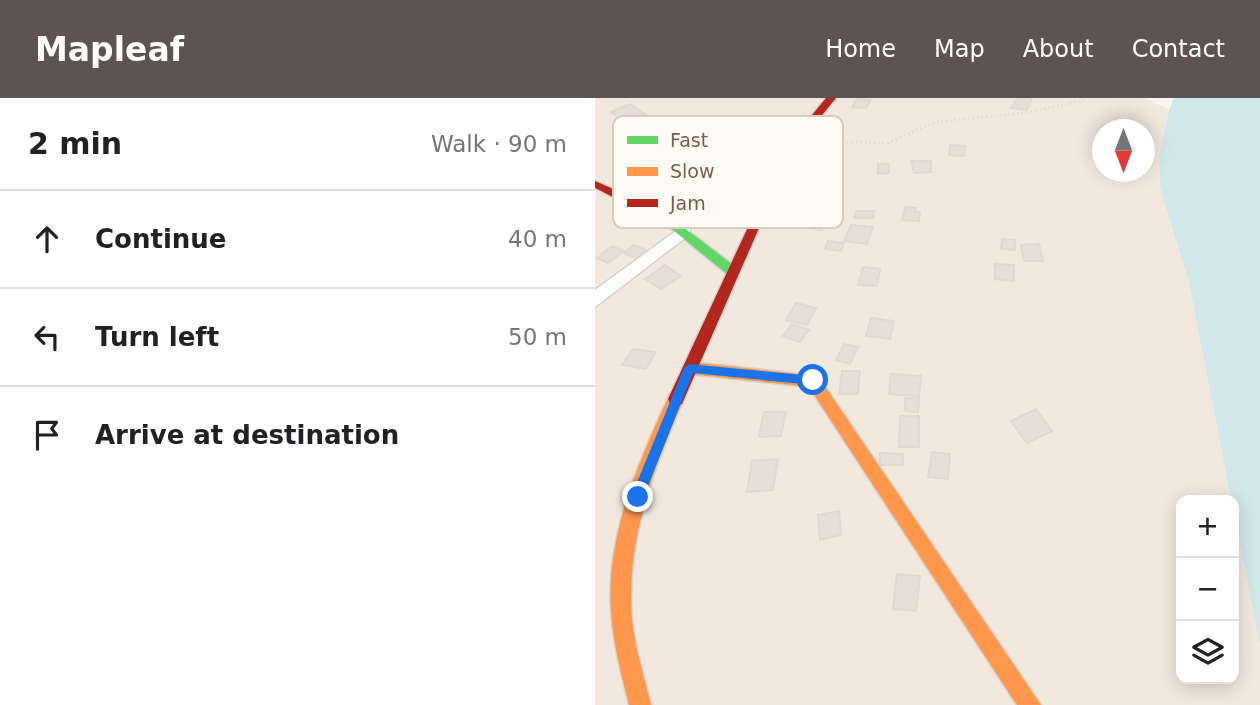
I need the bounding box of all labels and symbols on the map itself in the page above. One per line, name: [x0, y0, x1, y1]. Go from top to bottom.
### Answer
legend: [613, 116, 843, 228]
north arrow: [1092, 119, 1155, 182]
text: Fast: [670, 129, 708, 151]
text: Slow: [670, 160, 715, 182]
text: Jam: [669, 192, 706, 214]
route start: [797, 364, 828, 395]
route end: [622, 481, 653, 512]

